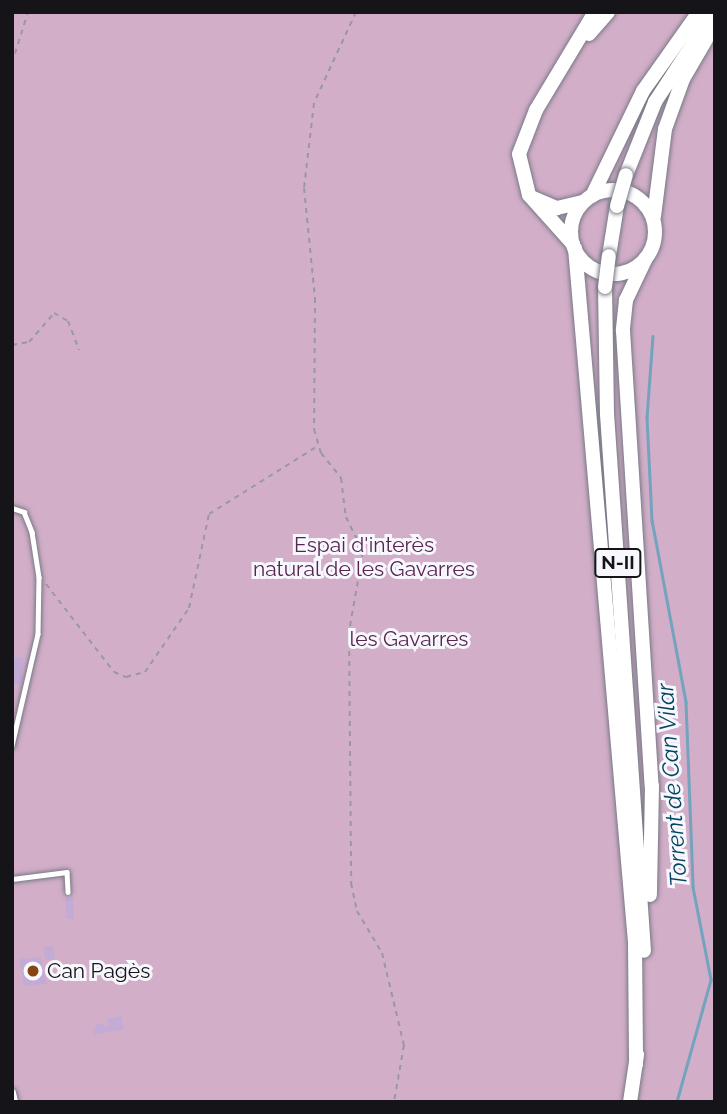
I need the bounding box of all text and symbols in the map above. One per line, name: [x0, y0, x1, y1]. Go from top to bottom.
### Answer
park label: Espai d'interès natural de les Gavarres: [253, 532, 475, 582]
road number: N-II: [594, 548, 642, 578]
park label: les Gavarres: [350, 626, 468, 652]
water label: Torrent de Can Vilar: [651, 682, 693, 888]
place label: Can Pagès: [47, 958, 150, 984]
marker: Can Pagès: [25, 963, 41, 979]

